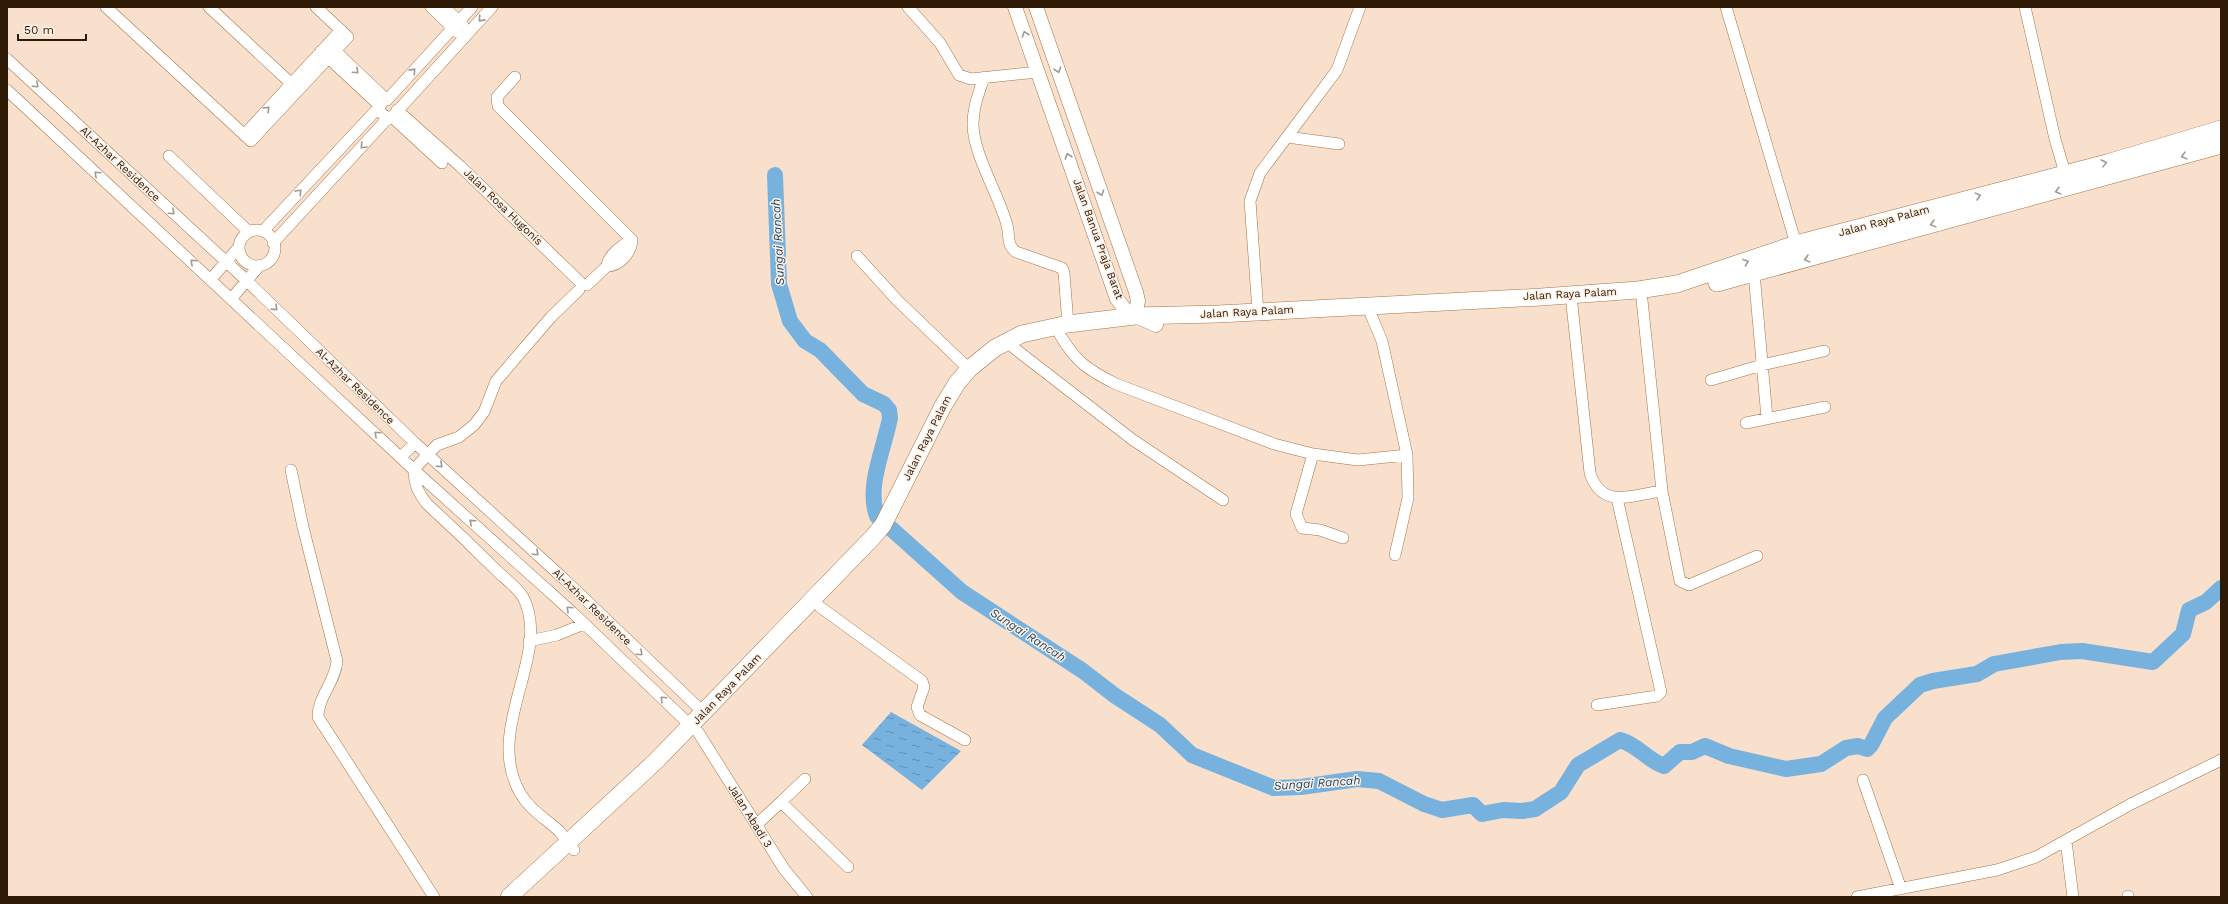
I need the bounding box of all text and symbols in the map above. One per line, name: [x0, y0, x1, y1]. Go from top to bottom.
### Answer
one-way arrow: [478, 14, 485, 22]
scale bar: [18, 16, 86, 42]
text: 50 m: [24, 23, 54, 37]
one-way arrow: [1021, 30, 1029, 37]
one-way arrow: [351, 66, 359, 73]
one-way arrow: [1054, 67, 1062, 74]
one-way arrow: [409, 68, 416, 76]
one-way arrow: [31, 81, 38, 88]
one-way arrow: [263, 106, 270, 114]
street label: Al-Azhar Residence: [77, 124, 163, 204]
one-way arrow: [360, 141, 367, 149]
one-way arrow: [2180, 151, 2187, 160]
one-way arrow: [1064, 153, 1072, 160]
one-way arrow: [2101, 160, 2107, 168]
street label: Jalan Rosa Hugonis: [461, 166, 545, 248]
one-way arrow: [95, 172, 102, 179]
street label: Jalan Banua Praja Barat: [1070, 177, 1126, 301]
one-way arrow: [2055, 186, 2062, 194]
one-way arrow: [1097, 189, 1105, 196]
one-way arrow: [294, 190, 301, 197]
one-way arrow: [1975, 192, 1982, 201]
water label: Sungai Rancah: [769, 198, 787, 286]
street label: Jalan Raya Palam: [1837, 203, 1931, 239]
one-way arrow: [167, 207, 175, 215]
one-way arrow: [1930, 220, 1936, 228]
one-way arrow: [1804, 254, 1811, 262]
one-way arrow: [1742, 258, 1749, 267]
one-way arrow: [190, 259, 198, 267]
street label: Jalan Raya Palam: [1523, 285, 1617, 303]
one-way arrow: [270, 303, 278, 311]
street label: Jalan Raya Palam: [1200, 303, 1294, 321]
street label: Al-Azhar Residence: [313, 345, 397, 427]
street label: Jalan Raya Palam: [900, 393, 954, 483]
one-way arrow: [374, 432, 381, 439]
one-way arrow: [435, 460, 443, 468]
one-way arrow: [470, 520, 477, 527]
one-way arrow: [531, 548, 539, 556]
street label: Al-Azhar Residence: [550, 566, 634, 648]
water label: Sungai Rancah: [988, 605, 1068, 665]
one-way arrow: [566, 606, 574, 614]
one-way arrow: [635, 648, 642, 655]
street label: Jalan Raya Palam: [690, 651, 764, 727]
one-way arrow: [660, 697, 667, 704]
water label: Sungai Rancah: [1273, 773, 1361, 793]
street label: Jalan Abadi 3: [725, 782, 775, 850]

